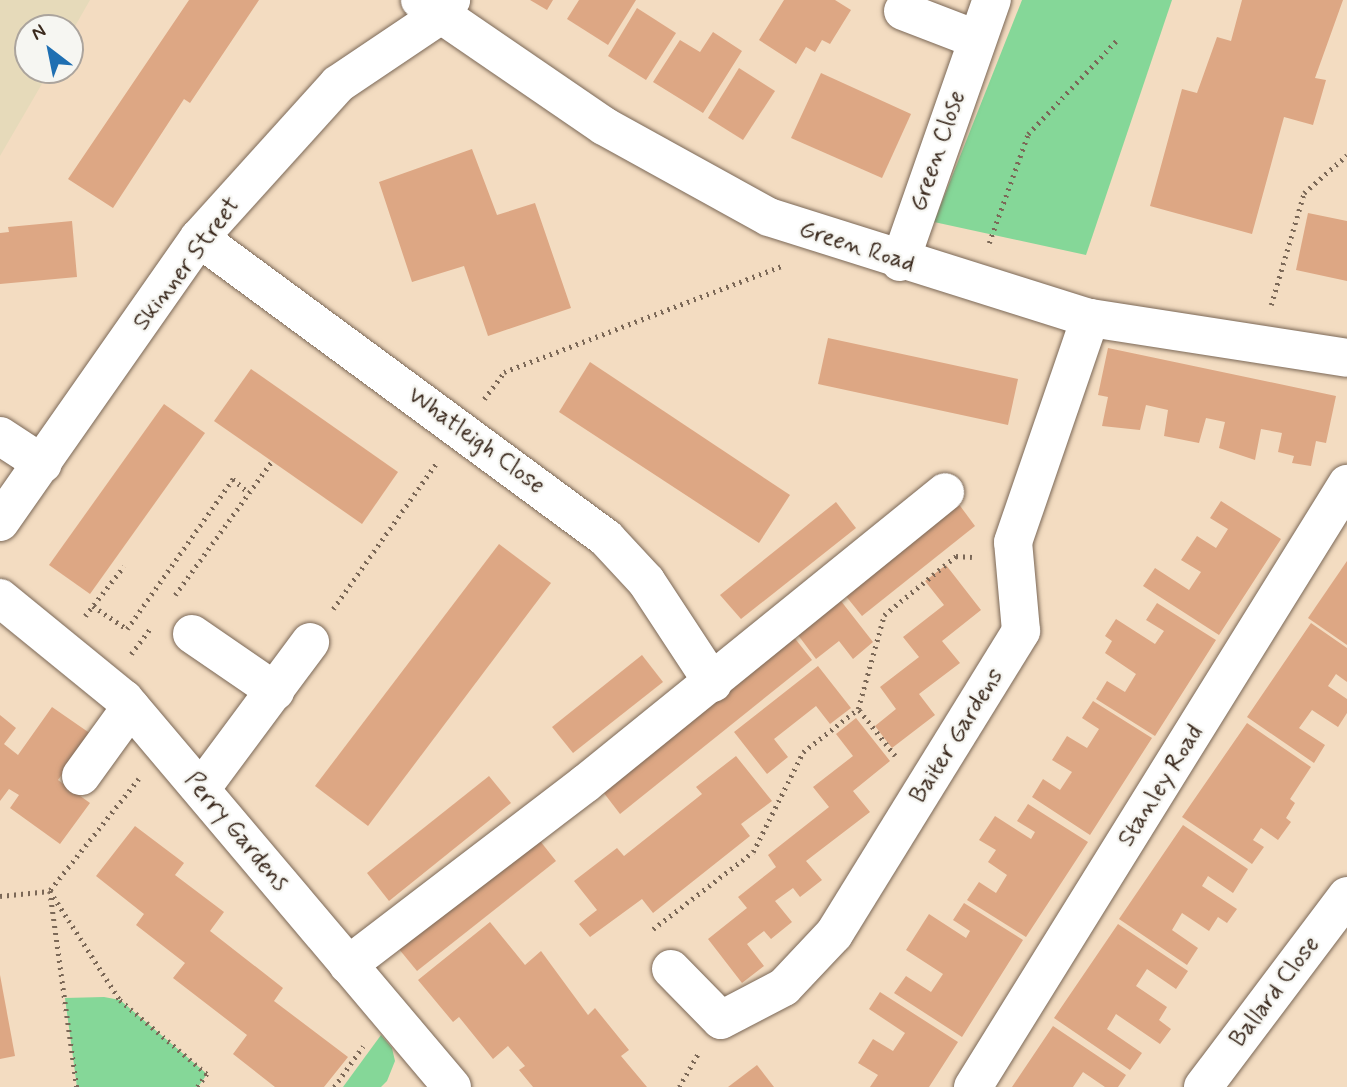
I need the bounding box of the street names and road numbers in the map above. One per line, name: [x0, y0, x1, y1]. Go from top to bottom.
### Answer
street label: Green Close: [904, 87, 972, 215]
street label: Skinner Street: [128, 192, 246, 336]
street label: Green Road: [795, 215, 919, 279]
street label: Whatleigh Close: [402, 381, 550, 501]
street label: Baiter Gardens: [904, 663, 1010, 809]
street label: Stanley Road: [1112, 720, 1210, 852]
street label: Perry Gardens: [178, 767, 294, 897]
street label: Ballard Close: [1224, 931, 1326, 1053]

